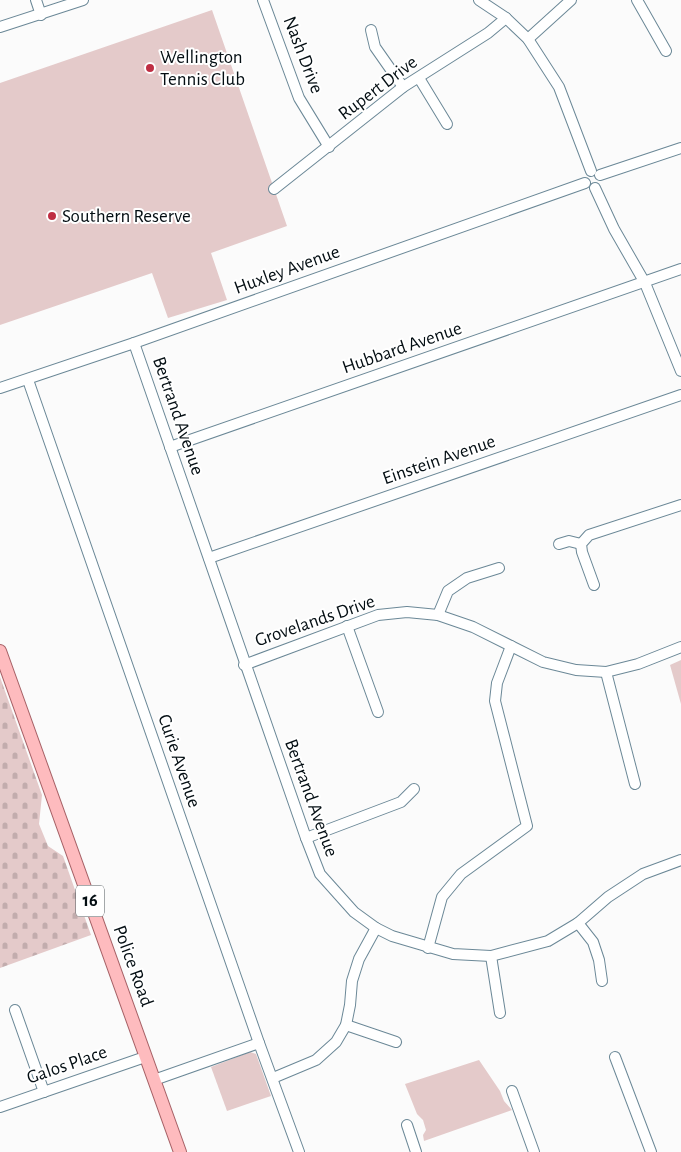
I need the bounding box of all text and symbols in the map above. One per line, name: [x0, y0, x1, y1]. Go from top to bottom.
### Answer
street label: Nash Drive: [280, 14, 326, 96]
place label: Wellington Tennis Club: [160, 48, 245, 89]
street label: Rupert Drive: [335, 52, 421, 124]
marker: Wellington Tennis Club: [144, 62, 156, 74]
place label: Southern Reserve: [62, 207, 191, 226]
marker: Southern Reserve: [46, 210, 58, 222]
street label: Huxley Avenue: [232, 242, 342, 298]
street label: Hubbard Avenue: [340, 319, 464, 377]
street label: Bertrand Avenue: [149, 354, 207, 478]
street label: Einstein Avenue: [380, 432, 498, 488]
street label: Grovelands Drive: [253, 592, 377, 650]
street label: Curie Avenue: [154, 712, 204, 810]
street label: Bertrand Avenue: [281, 737, 341, 859]
road number: 16: [76, 886, 104, 916]
street label: Police Road: [110, 923, 156, 1009]
street label: Galos Place: [24, 1042, 110, 1088]

